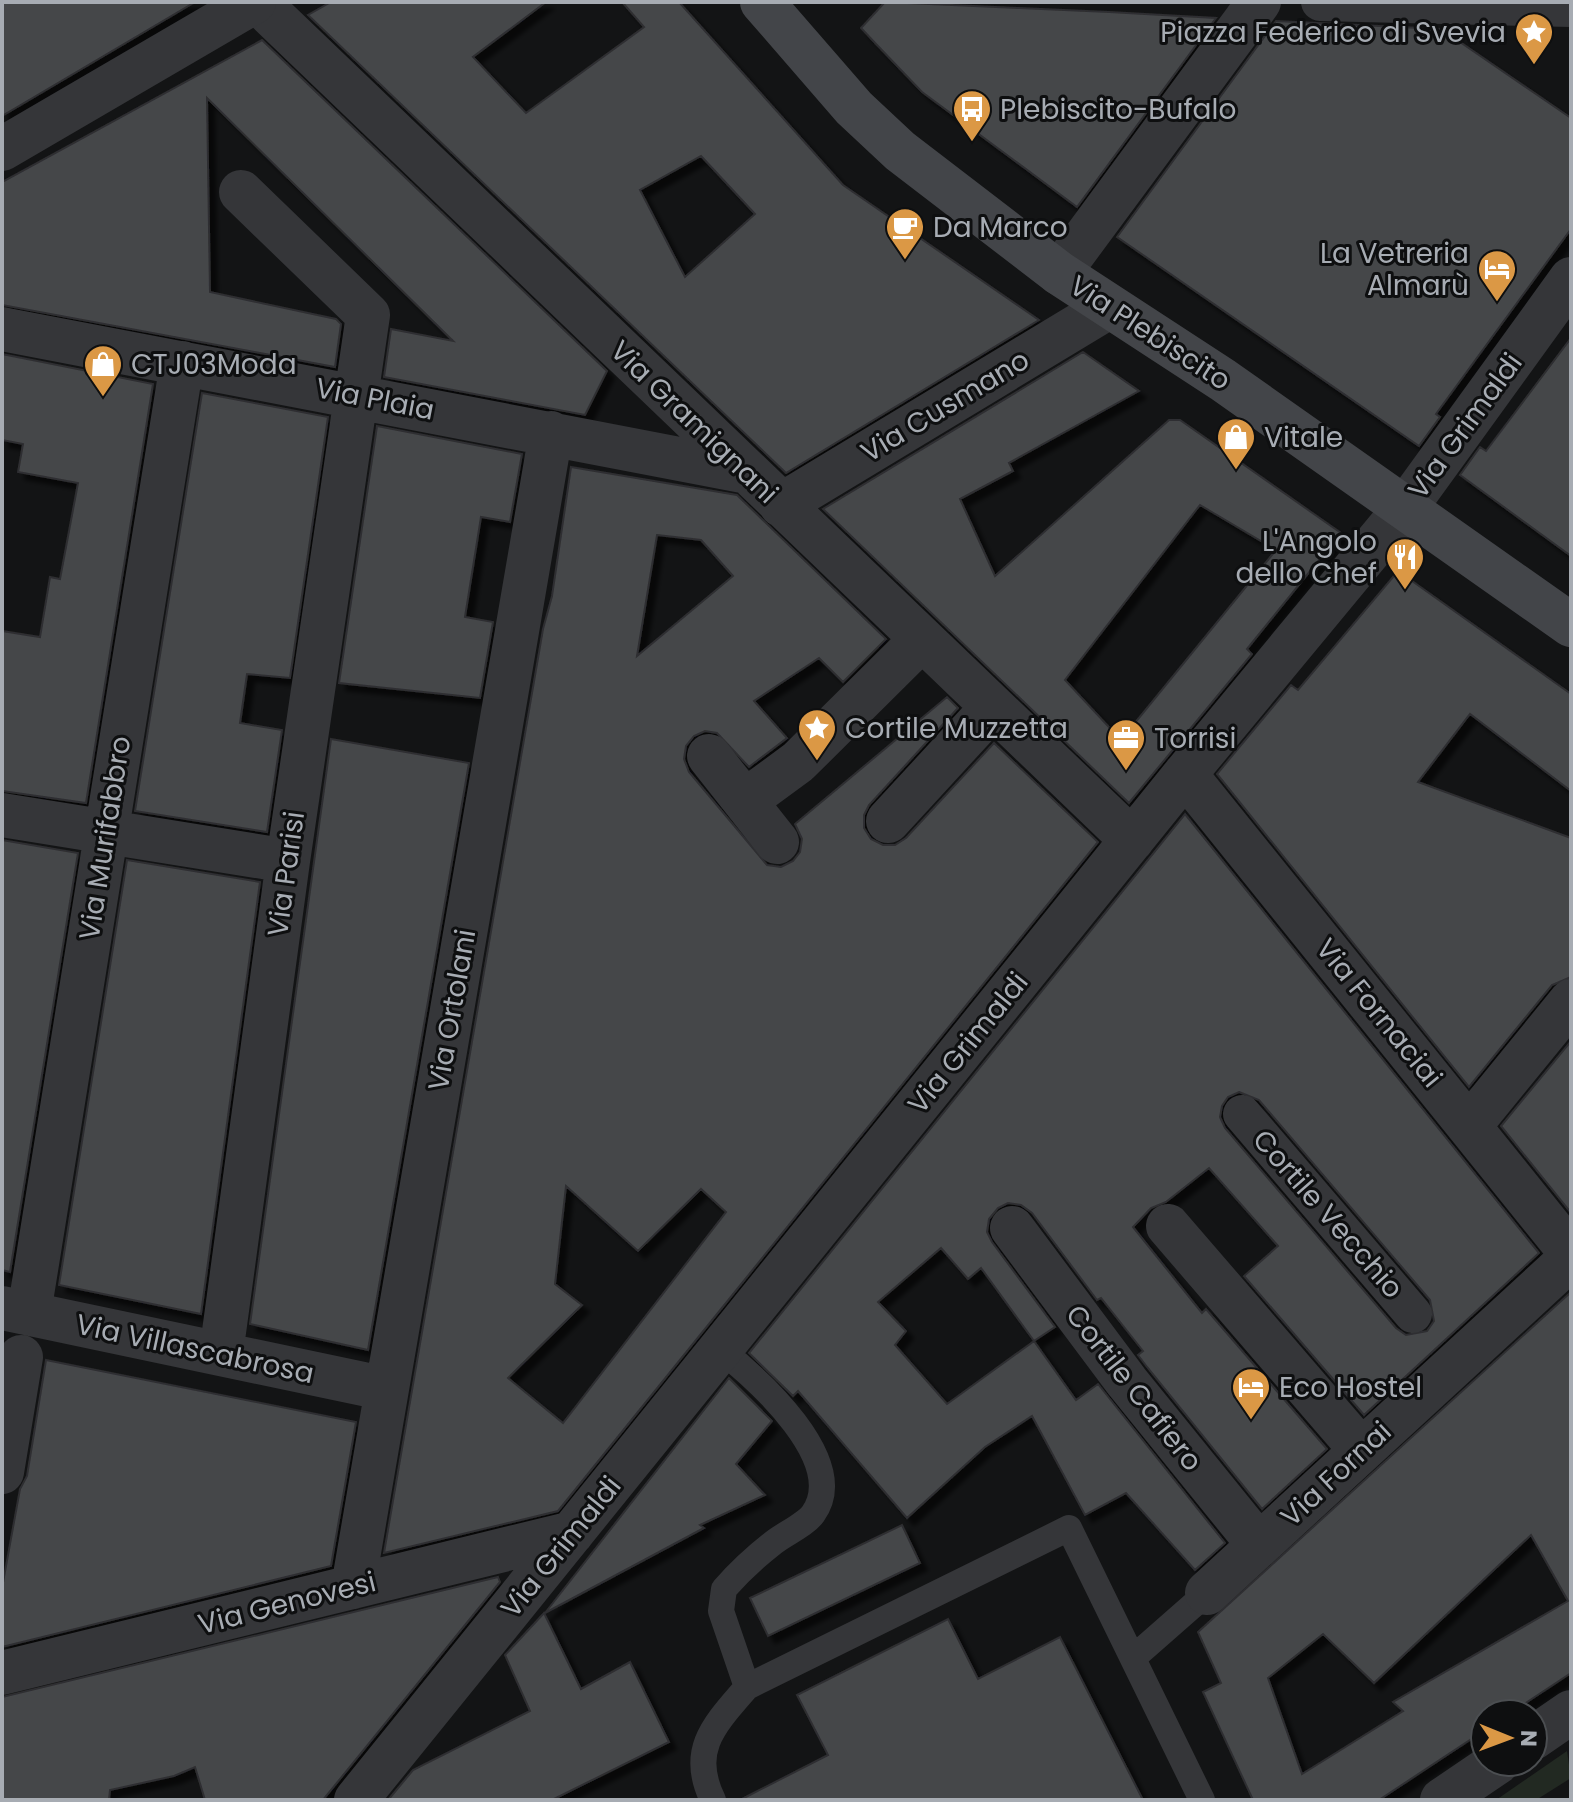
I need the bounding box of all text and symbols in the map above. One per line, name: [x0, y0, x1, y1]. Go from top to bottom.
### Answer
place icon: Piazza Federico di Svevia: [1513, 11, 1555, 66]
place label: Piazza Federico di Svevia: [1160, 13, 1506, 52]
bus stop icon: Plebiscito-Bufalo: [951, 88, 993, 143]
place label: Plebiscito-Bufalo: [1000, 90, 1236, 129]
cafe icon: Da Marco: [884, 206, 926, 261]
place label: Da Marco: [933, 208, 1068, 247]
place label: La Vetreria Almarù: [1320, 234, 1469, 305]
hotel icon: La Vetreria Almarù: [1476, 248, 1518, 303]
street label: Via Plebiscito: [1062, 266, 1238, 400]
street label: Via Gramignani: [601, 332, 787, 512]
street label: Via Cusmano: [854, 340, 1036, 472]
shop icon: CTJ03Moda: [82, 343, 124, 398]
place label: CTJ03Moda: [131, 345, 297, 384]
street label: Via Grimaldi: [1399, 345, 1531, 507]
street label: Via Plaia: [312, 368, 438, 430]
shop icon: Vitale: [1215, 416, 1257, 471]
place label: Vitale: [1264, 418, 1343, 457]
place label: L'Angolo dello Chef: [1235, 522, 1377, 593]
restaurant icon: L'Angolo dello Chef: [1384, 536, 1426, 591]
place icon: Cortile Muzzetta: [796, 707, 838, 762]
place label: Cortile Muzzetta: [845, 709, 1068, 748]
office icon: Torrisi: [1105, 717, 1147, 772]
place label: Torrisi: [1154, 719, 1236, 758]
street label: Via Murifabbro: [70, 733, 140, 943]
street label: Via Parisi: [258, 809, 314, 939]
street label: Via Ortolani: [419, 926, 485, 1094]
street label: Via Fornaciai: [1307, 930, 1451, 1096]
street label: Via Grimaldi: [899, 964, 1037, 1122]
street label: Cortile Vecchio: [1244, 1121, 1412, 1307]
street label: Cortile Cafiero: [1057, 1297, 1211, 1479]
street label: Via Villascabrosa: [73, 1305, 317, 1393]
hotel icon: Eco Hostel: [1230, 1366, 1272, 1421]
place label: Eco Hostel: [1279, 1368, 1422, 1407]
street label: Via Fornai: [1272, 1413, 1400, 1535]
street label: Via Grimaldi: [492, 1468, 630, 1626]
street label: Via Genovesi: [194, 1562, 380, 1644]
north arrow: [1469, 1698, 1549, 1778]
text: N: [1513, 1730, 1544, 1747]

